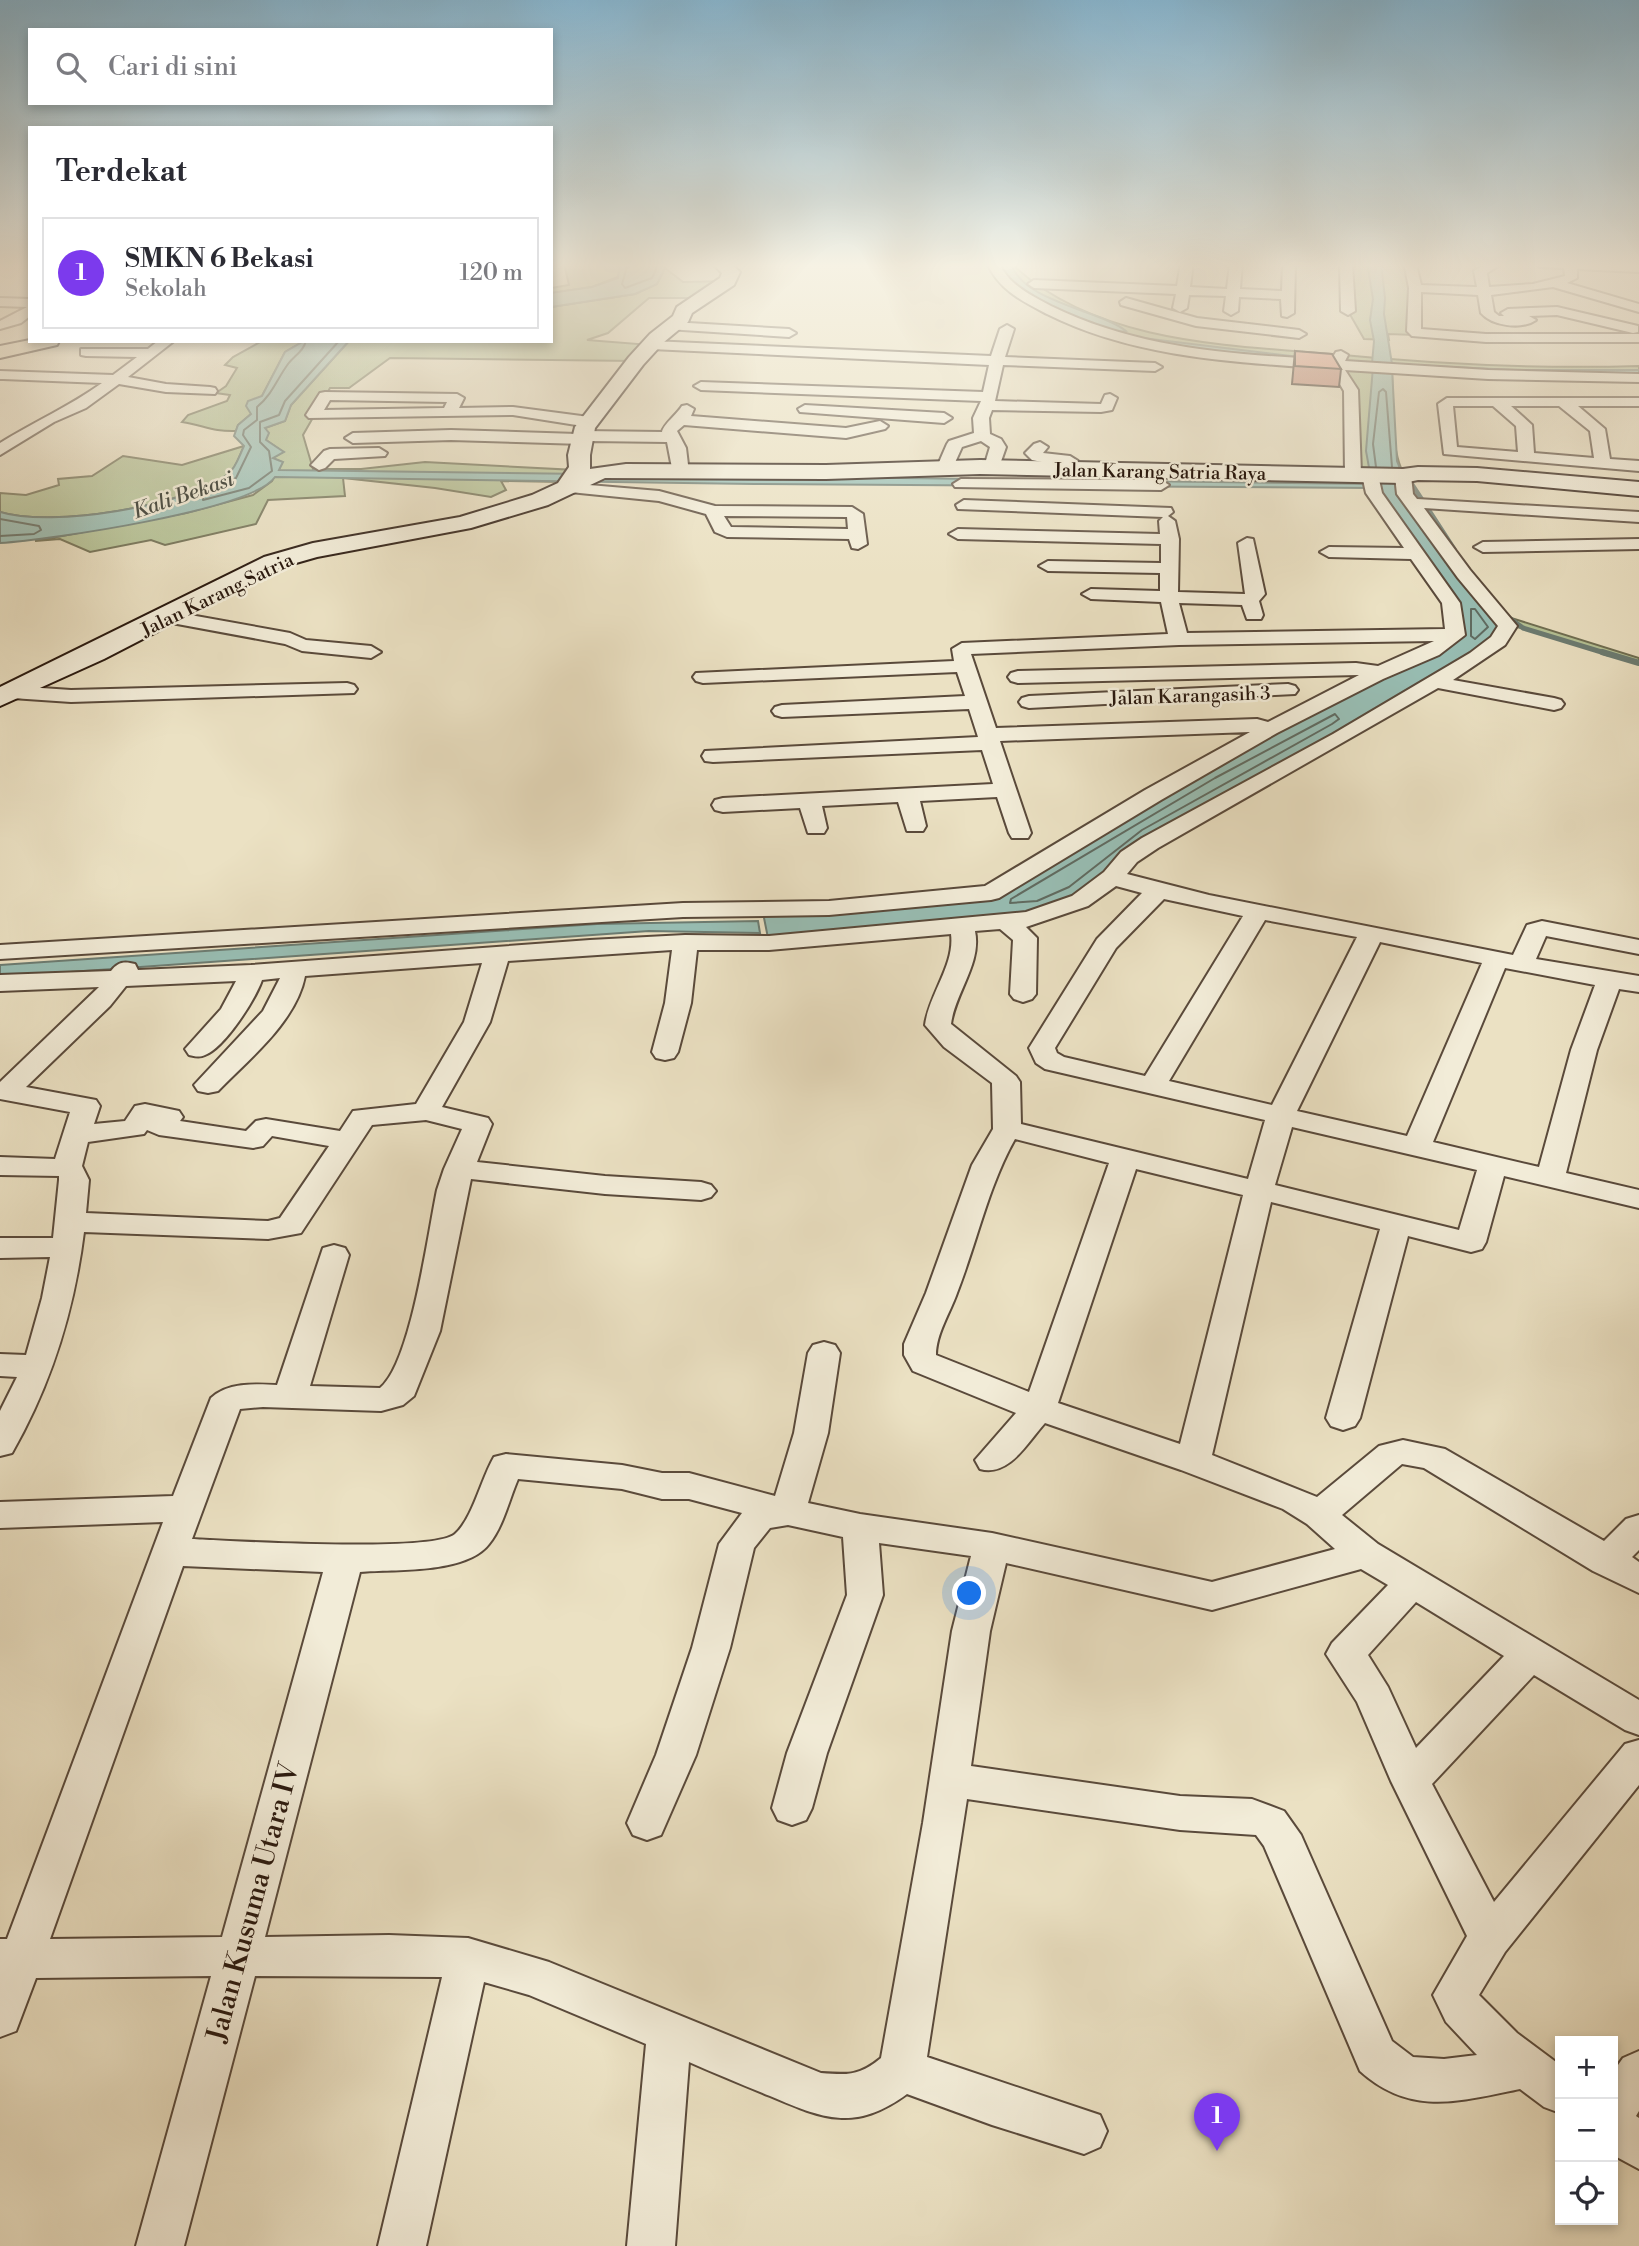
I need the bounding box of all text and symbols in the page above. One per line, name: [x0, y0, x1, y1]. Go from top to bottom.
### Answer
search box: [28, 28, 553, 105]
icon: search: [52, 48, 90, 86]
text: Cari di sini: [108, 51, 237, 83]
text: Terdekat: [56, 153, 187, 191]
text: SMKN 6 Bekasi: [125, 243, 314, 275]
text: 1: [75, 259, 87, 287]
text: 120 m: [459, 259, 523, 287]
text: Sekolah: [125, 275, 207, 303]
street label: Jalan Karang Satria Raya: [1052, 458, 1267, 486]
water label: Kali Bekasi: [129, 466, 238, 525]
street label: Jalan Karang Satria: [136, 547, 298, 643]
street label: Jalan Karangasih 3: [1108, 681, 1271, 711]
your location: [952, 1576, 986, 1610]
street label: Jalan Kusuma Utara IV: [199, 1758, 308, 2047]
map controls: [1555, 2036, 1618, 2225]
button: +: [1555, 2036, 1618, 2099]
pin: 1: [1194, 2093, 1240, 2151]
button: −: [1555, 2099, 1618, 2162]
button: locate: [1555, 2162, 1618, 2225]

